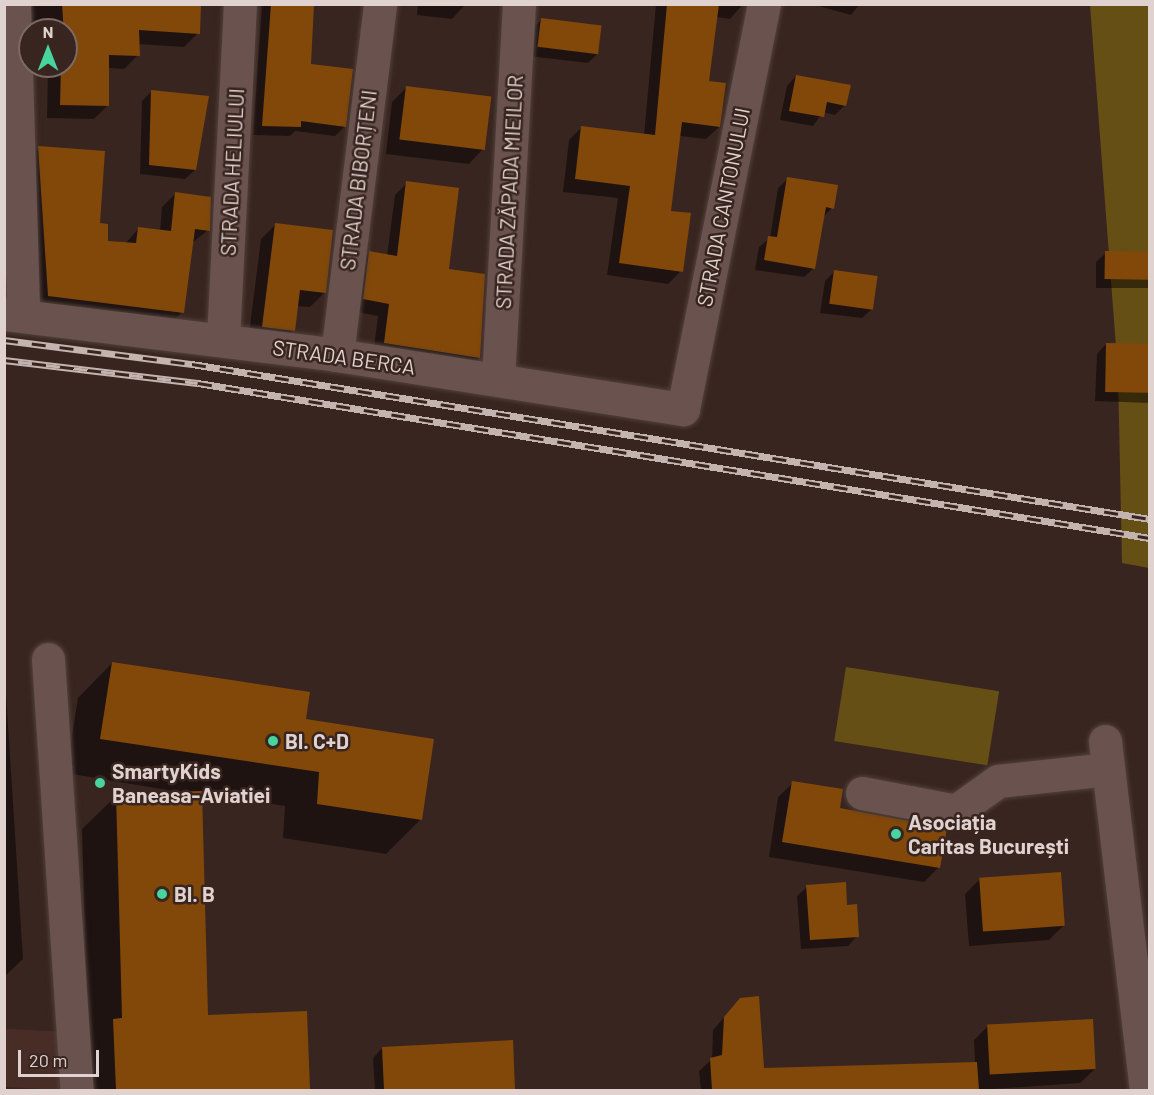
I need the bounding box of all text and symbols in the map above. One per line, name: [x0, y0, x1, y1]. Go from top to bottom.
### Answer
north arrow: [18, 18, 78, 78]
text: N: [43, 22, 53, 41]
street label: STRADA ZĂPADA MIEILOR: [490, 74, 528, 310]
street label: STRADA HELIULUI: [215, 87, 249, 257]
street label: STRADA BIBORȚENI: [334, 88, 382, 272]
street label: STRADA CANTONULUI: [691, 105, 755, 309]
street label: STRADA BERCA: [271, 335, 417, 379]
place label: Bl. C+D: [285, 728, 349, 754]
marker: Bl. C+D: [266, 734, 280, 748]
place label: SmartyKids Baneasa-Aviatiei: [112, 758, 270, 808]
marker: SmartyKids Baneasa-Aviatiei: [93, 776, 107, 790]
place label: Asociația Caritas București: [908, 809, 1069, 859]
marker: Asociația Caritas București: [889, 827, 903, 841]
place label: Bl. B: [174, 881, 215, 907]
marker: Bl. B: [155, 887, 169, 901]
scale bar: [21, 1038, 102, 1076]
text: 20 m: [29, 1049, 67, 1071]

